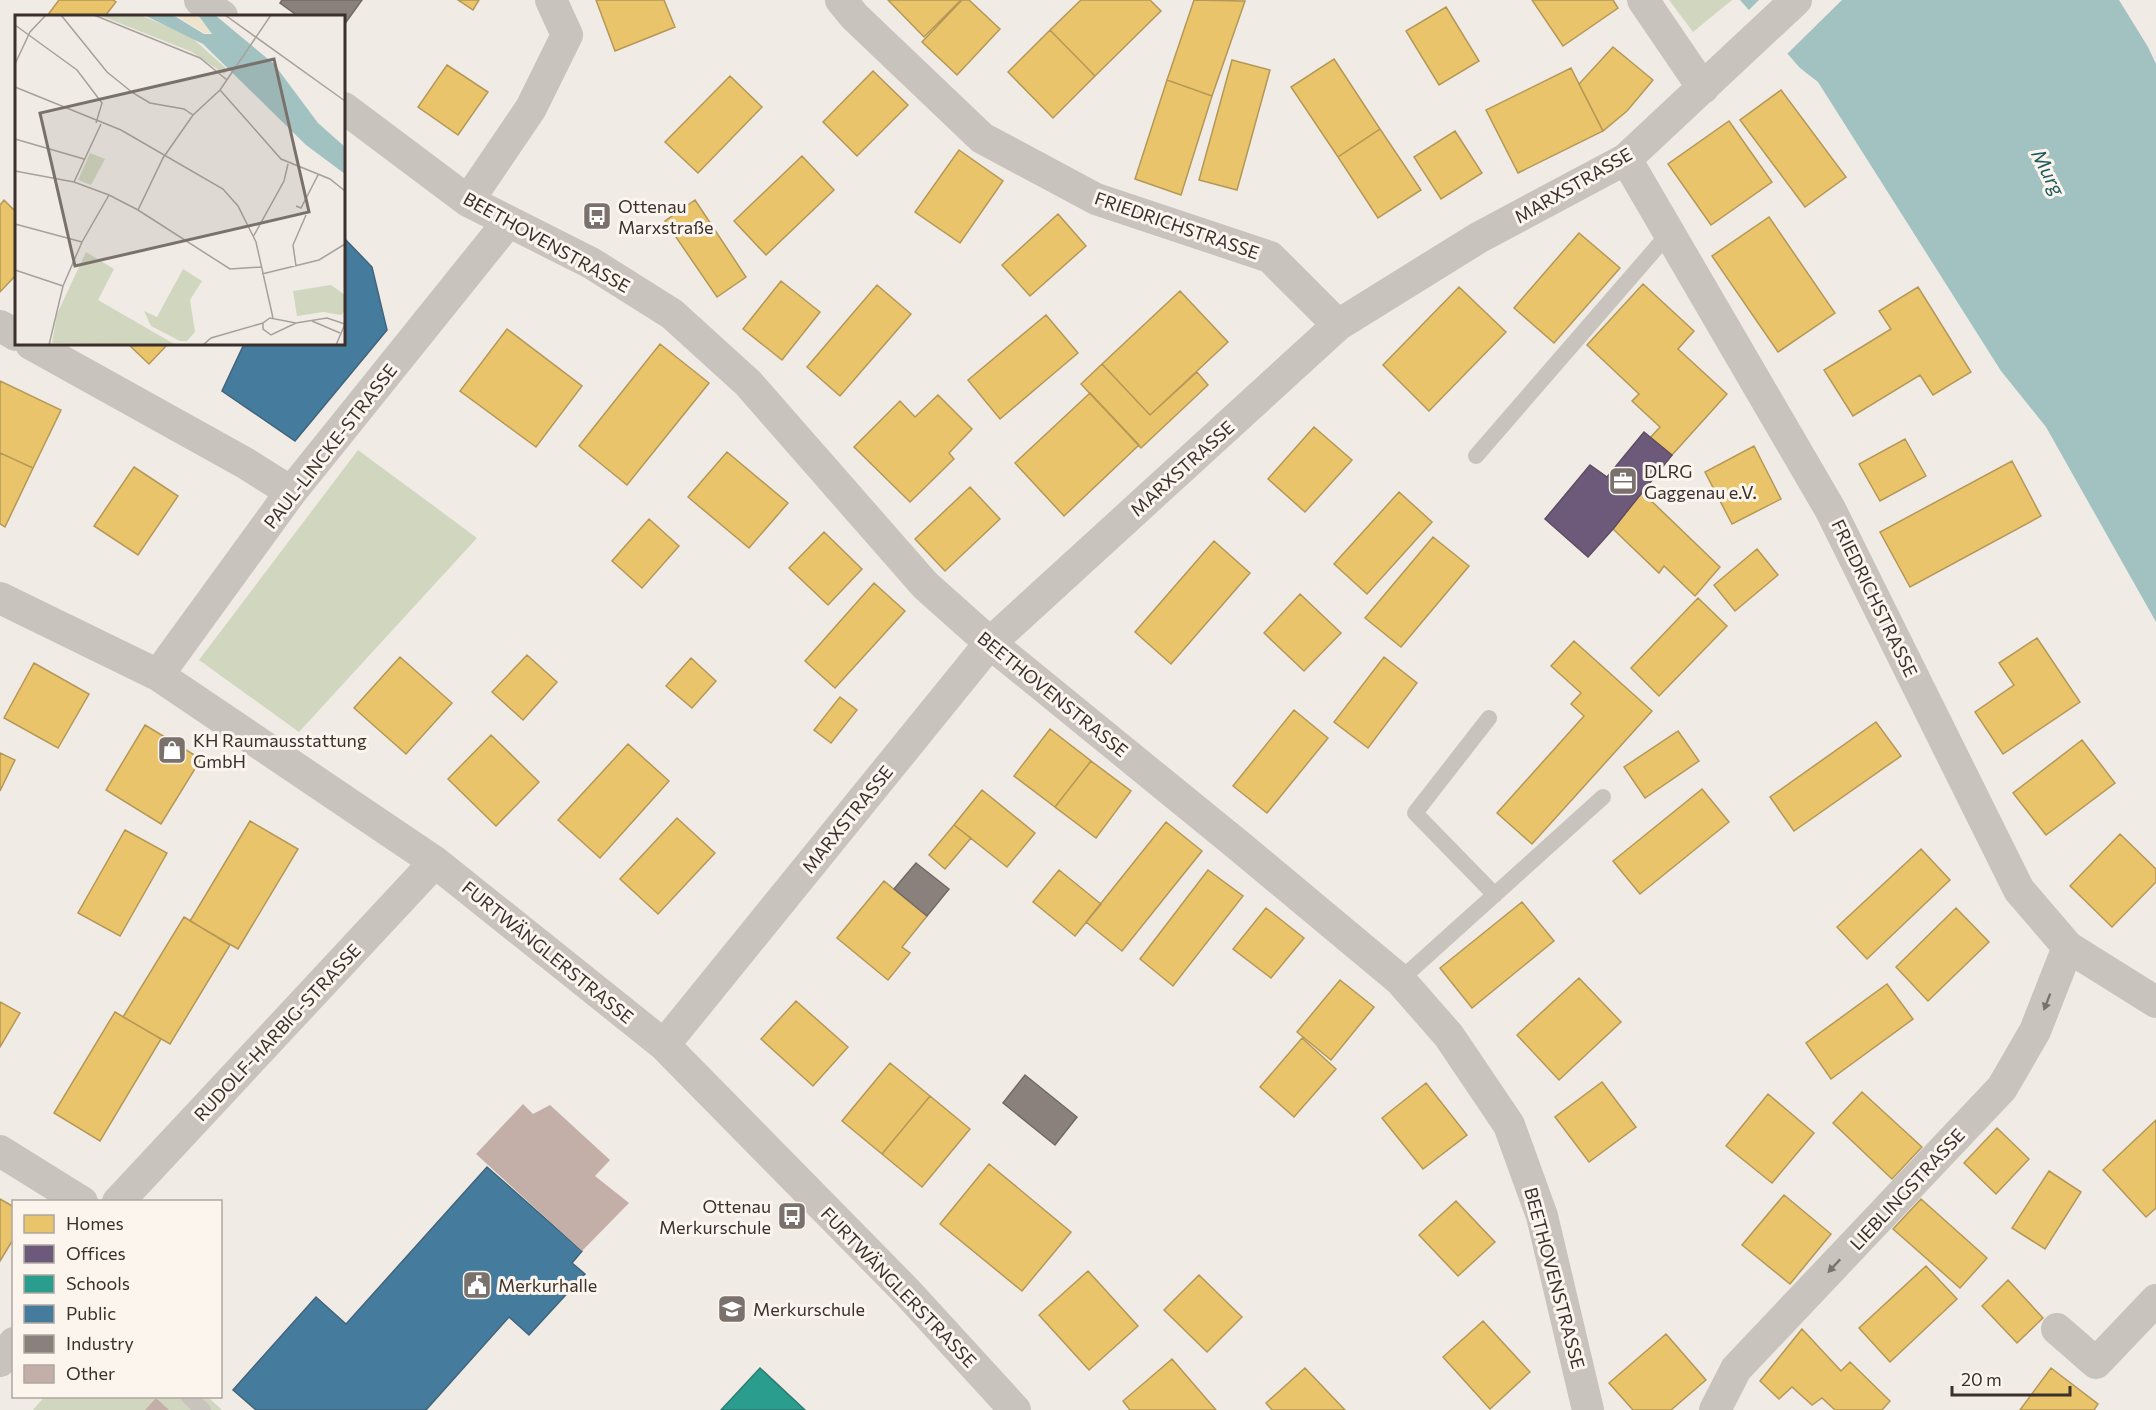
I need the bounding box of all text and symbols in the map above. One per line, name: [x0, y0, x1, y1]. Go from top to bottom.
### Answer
inset map: [15, 15, 345, 345]
street label: MARXSTRASSE: [1510, 142, 1636, 228]
water label: Murg: [2027, 145, 2071, 200]
street label: BEETHOVENSTRASSE: [460, 187, 634, 297]
street label: FRIEDRICHSTRASSE: [1092, 187, 1262, 263]
place label: Ottenau Marxstraße: [618, 195, 714, 238]
bus stop icon: Ottenau Marxstraße: [581, 200, 613, 232]
street label: PAUL-LINCKE-STRASSE: [259, 359, 401, 533]
street label: MARXSTRASSE: [1126, 416, 1238, 520]
place label: DLRG Gaggenau e.V.: [1644, 460, 1757, 503]
office icon: DLRG Gaggenau e.V.: [1607, 465, 1639, 497]
street label: FRIEDRICHSTRASSE: [1827, 516, 1923, 680]
street label: BEETHOVENSTRASSE: [973, 627, 1133, 761]
place label: KH Raumausstattung GmbH: [193, 729, 367, 772]
shop icon: KH Raumausstattung GmbH: [156, 734, 188, 766]
street label: MARXSTRASSE: [797, 761, 897, 877]
street label: FURTWÄNGLERSTRASSE: [458, 876, 638, 1028]
street label: RUDOLF-HARBIG-STRASSE: [189, 939, 365, 1125]
one-way arrow: [2041, 993, 2051, 1011]
street label: LIEBLINGSTRASSE: [1845, 1124, 1969, 1254]
street label: BEETHOVENSTRASSE: [1520, 1185, 1590, 1371]
place label: Ottenau Merkurschule: [659, 1195, 771, 1238]
legend: [12, 1200, 222, 1398]
bus stop icon: Ottenau Merkurschule: [776, 1200, 808, 1232]
street label: FURTWÄNGLERSTRASSE: [817, 1202, 981, 1372]
text: Homes: [66, 1212, 124, 1234]
text: Offices: [66, 1242, 126, 1264]
one-way arrow: [1828, 1258, 1841, 1273]
public building icon: Merkurhalle: [461, 1269, 493, 1301]
text: Schools: [66, 1272, 130, 1294]
place label: Merkurhalle: [498, 1274, 597, 1296]
school or university icon: Merkurschule: [716, 1293, 748, 1325]
place label: Merkurschule: [753, 1298, 865, 1320]
text: Public: [66, 1302, 116, 1324]
text: Industry: [66, 1332, 134, 1354]
scale bar: [1952, 1359, 2070, 1397]
text: Other: [66, 1362, 115, 1384]
text: 20 m: [1961, 1368, 2002, 1390]

